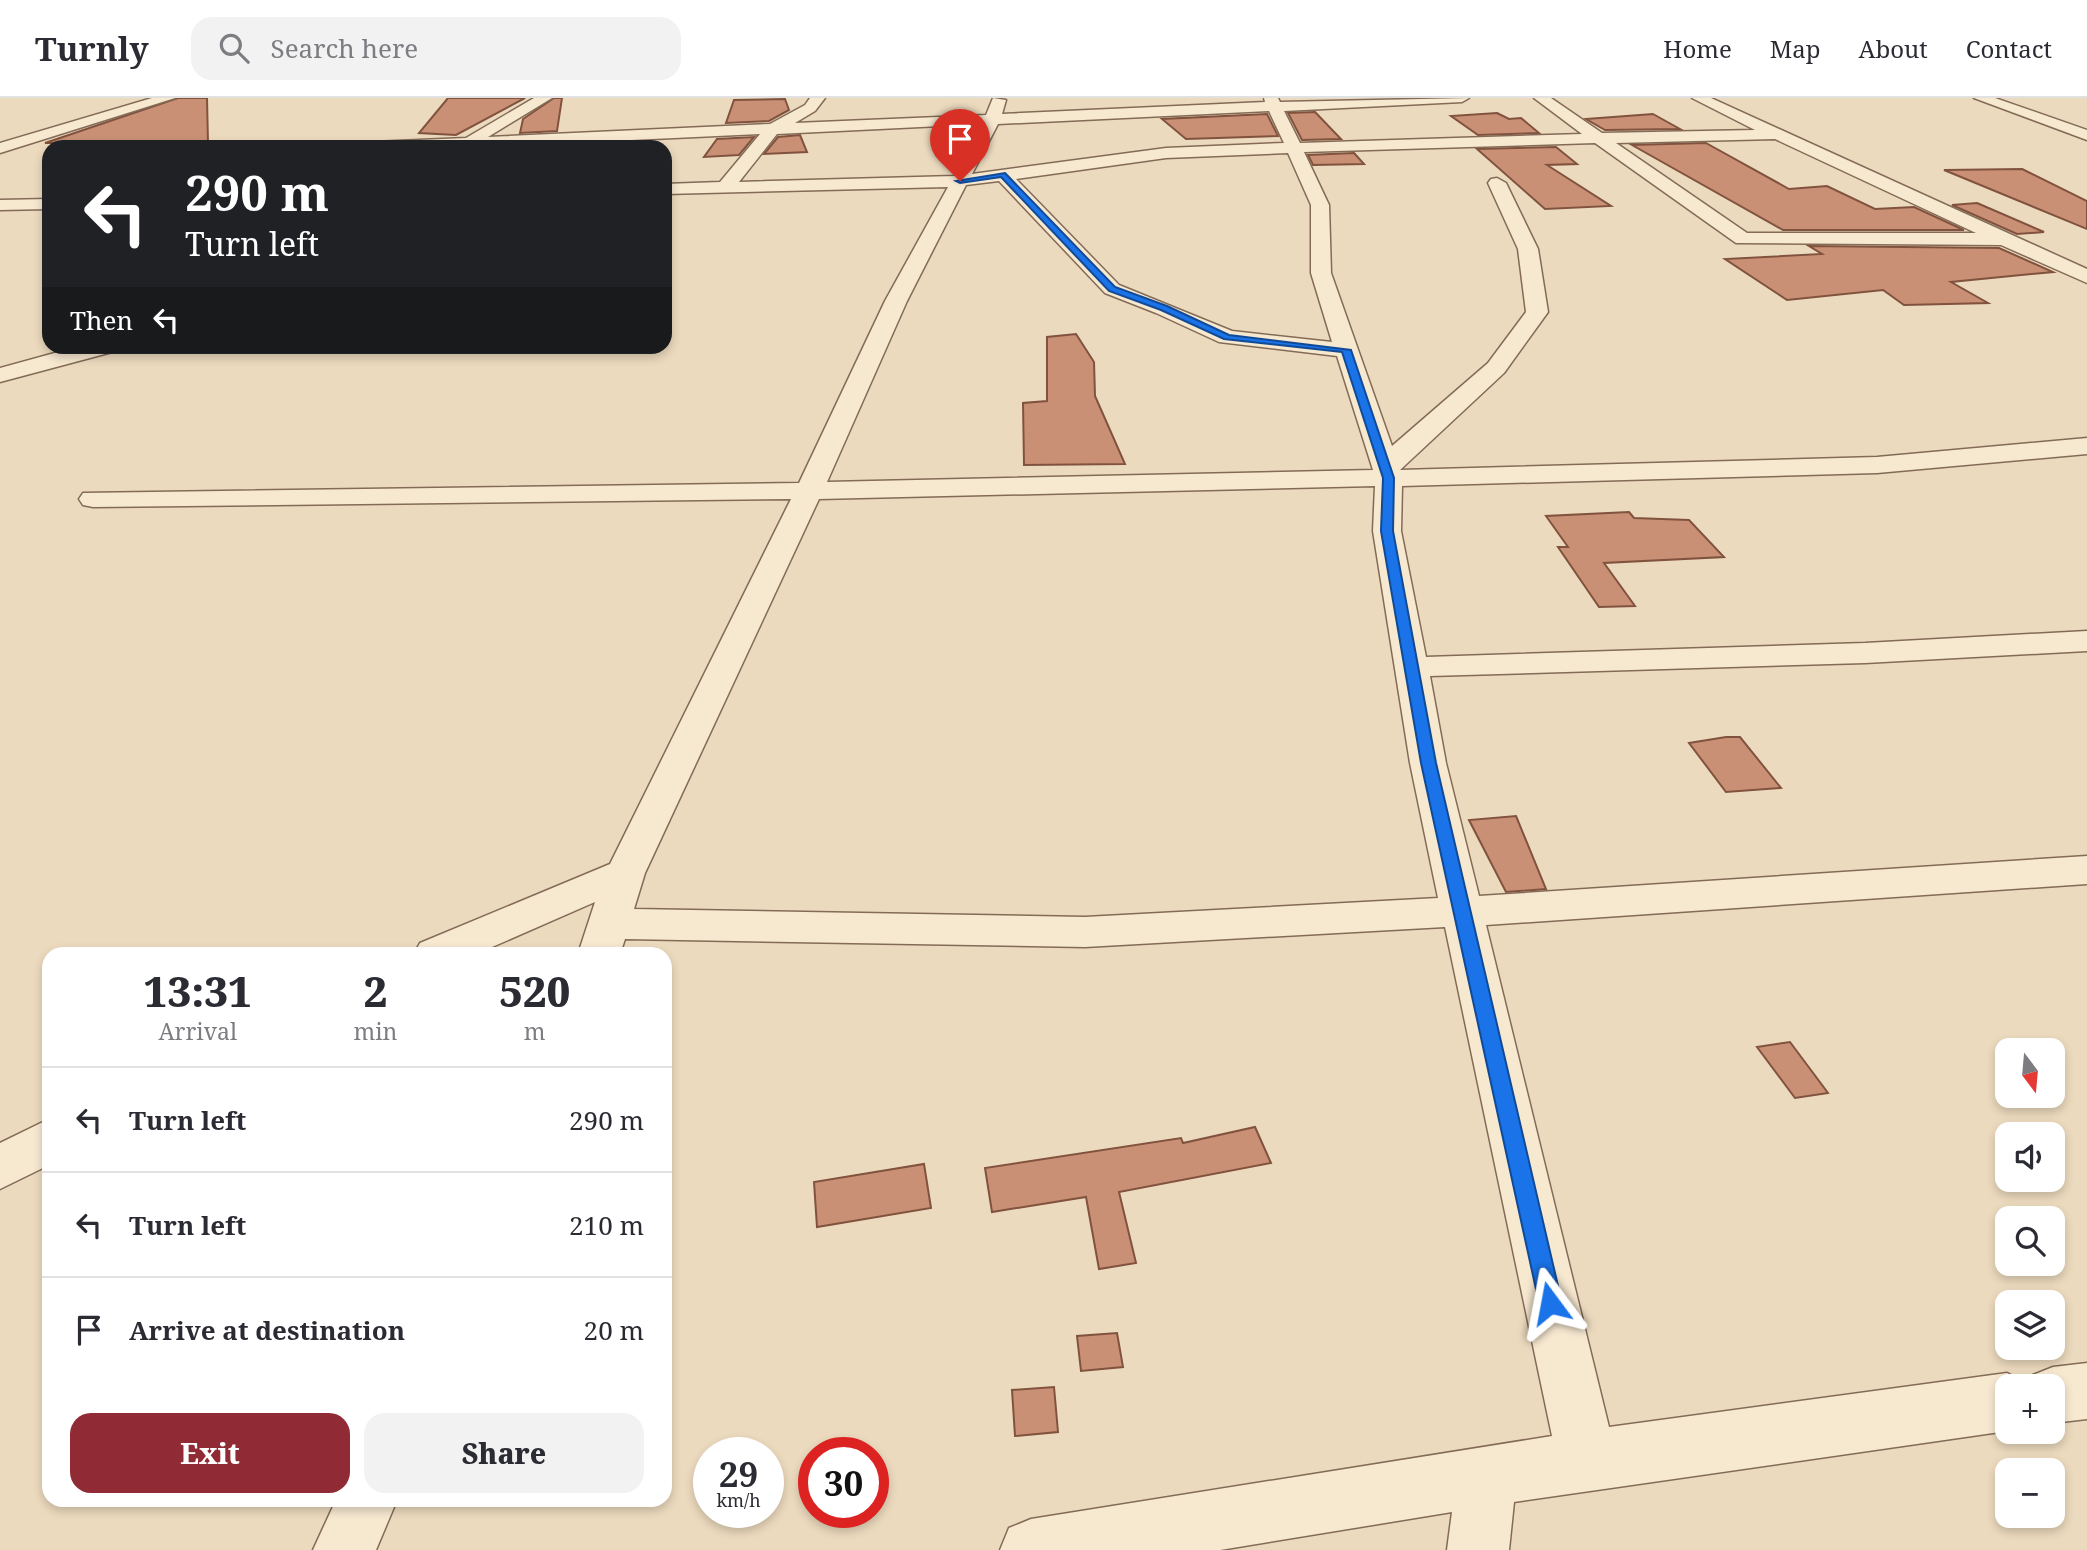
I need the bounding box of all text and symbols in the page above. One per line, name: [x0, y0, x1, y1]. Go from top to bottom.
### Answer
search box: [191, 17, 681, 80]
text: Turnly: [35, 26, 149, 71]
icon: search: [215, 29, 253, 67]
text: Search here: [271, 30, 418, 66]
text: Home: [1663, 32, 1732, 65]
text: Map: [1770, 32, 1821, 65]
text: About: [1859, 32, 1928, 65]
text: Contact: [1966, 32, 2052, 65]
pin: [930, 109, 990, 181]
icon: arrive: [941, 120, 979, 158]
text: 290 m: [185, 159, 329, 225]
icon: left: [70, 168, 161, 259]
text: Turn left: [185, 222, 319, 265]
icon: left: [147, 301, 185, 339]
text: Then: [70, 302, 133, 338]
text: 13:31: [144, 962, 252, 1019]
text: 2: [364, 962, 387, 1019]
text: 520: [499, 962, 570, 1019]
text: Arrival: [158, 1015, 237, 1047]
text: min: [353, 1015, 397, 1047]
text: m: [524, 1015, 546, 1047]
north arrow: [1995, 1038, 2065, 1108]
map controls: [1995, 1038, 2065, 1528]
icon: left: [70, 1101, 108, 1139]
text: Turn left: [129, 1102, 246, 1138]
text: 290 m: [569, 1102, 644, 1138]
button: sound: [1995, 1122, 2065, 1192]
icon: left: [70, 1206, 108, 1244]
button: search: [1995, 1206, 2065, 1276]
text: Turn left: [129, 1207, 246, 1243]
text: 210 m: [569, 1207, 644, 1243]
position arrow: [1513, 1266, 1587, 1340]
button: layers: [1995, 1290, 2065, 1360]
icon: arrive: [70, 1311, 108, 1349]
text: Arrive at destination: [129, 1312, 405, 1348]
text: 20 m: [584, 1312, 644, 1348]
button: +: [1995, 1374, 2065, 1444]
button: Exit: [70, 1413, 350, 1493]
button: Share: [364, 1413, 644, 1493]
speed limit sign: 30: [798, 1437, 889, 1528]
text: 29: [719, 1450, 758, 1497]
button: −: [1995, 1458, 2065, 1528]
text: km/h: [716, 1488, 761, 1512]

